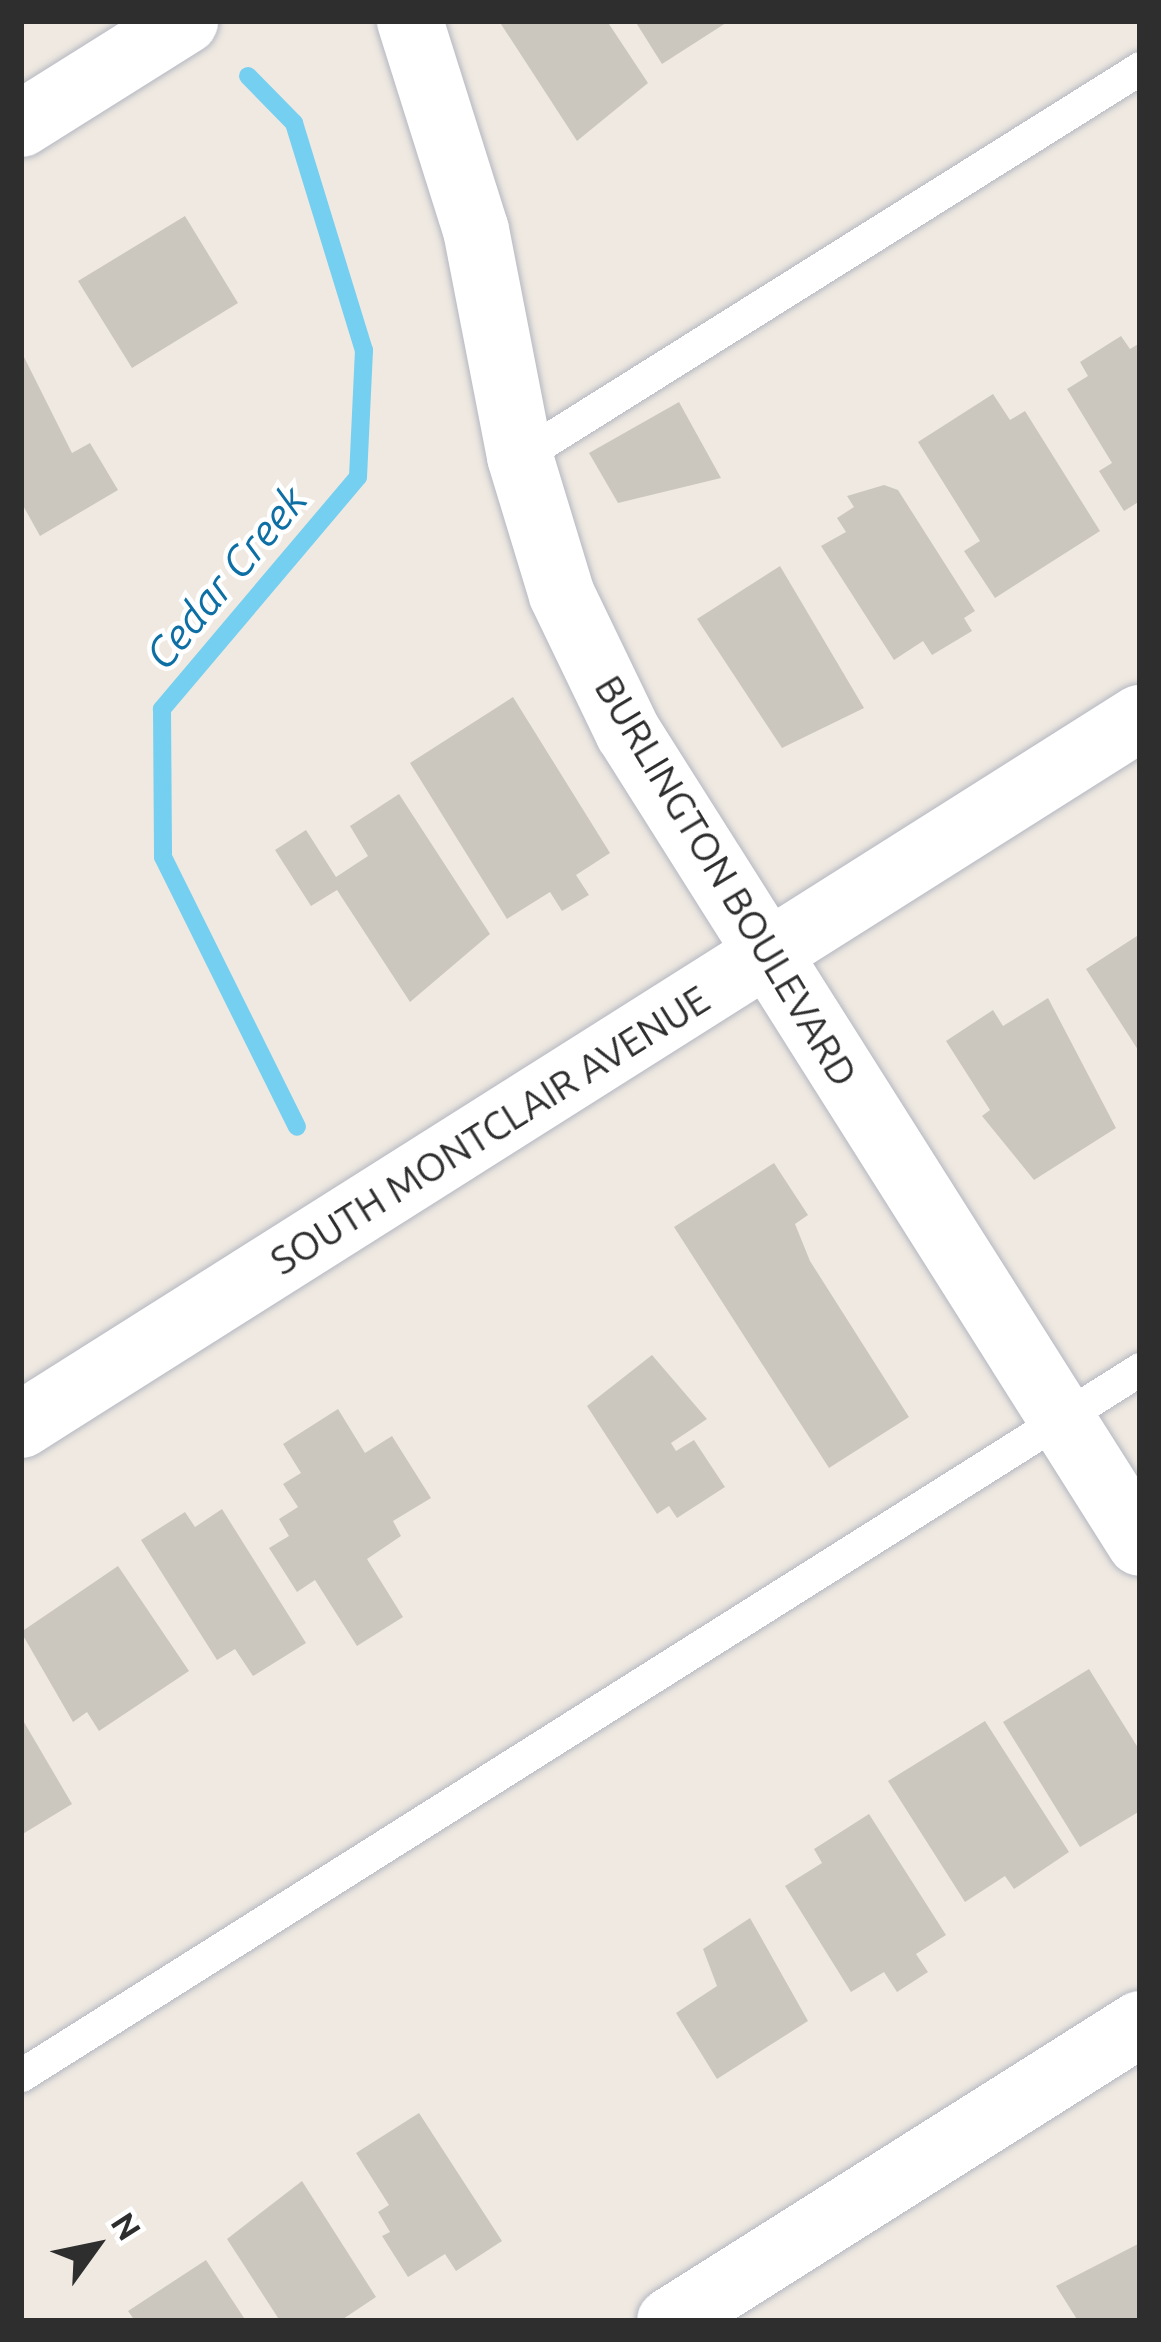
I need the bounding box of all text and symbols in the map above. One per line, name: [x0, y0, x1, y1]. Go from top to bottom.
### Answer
water label: Cedar Creek: [135, 475, 317, 679]
street label: BURLINGTON BOULEVARD: [585, 667, 867, 1095]
street label: SOUTH MONTCLAIR AVENUE: [262, 976, 718, 1284]
north arrow: [36, 2186, 156, 2306]
text: N: [104, 2206, 149, 2247]

